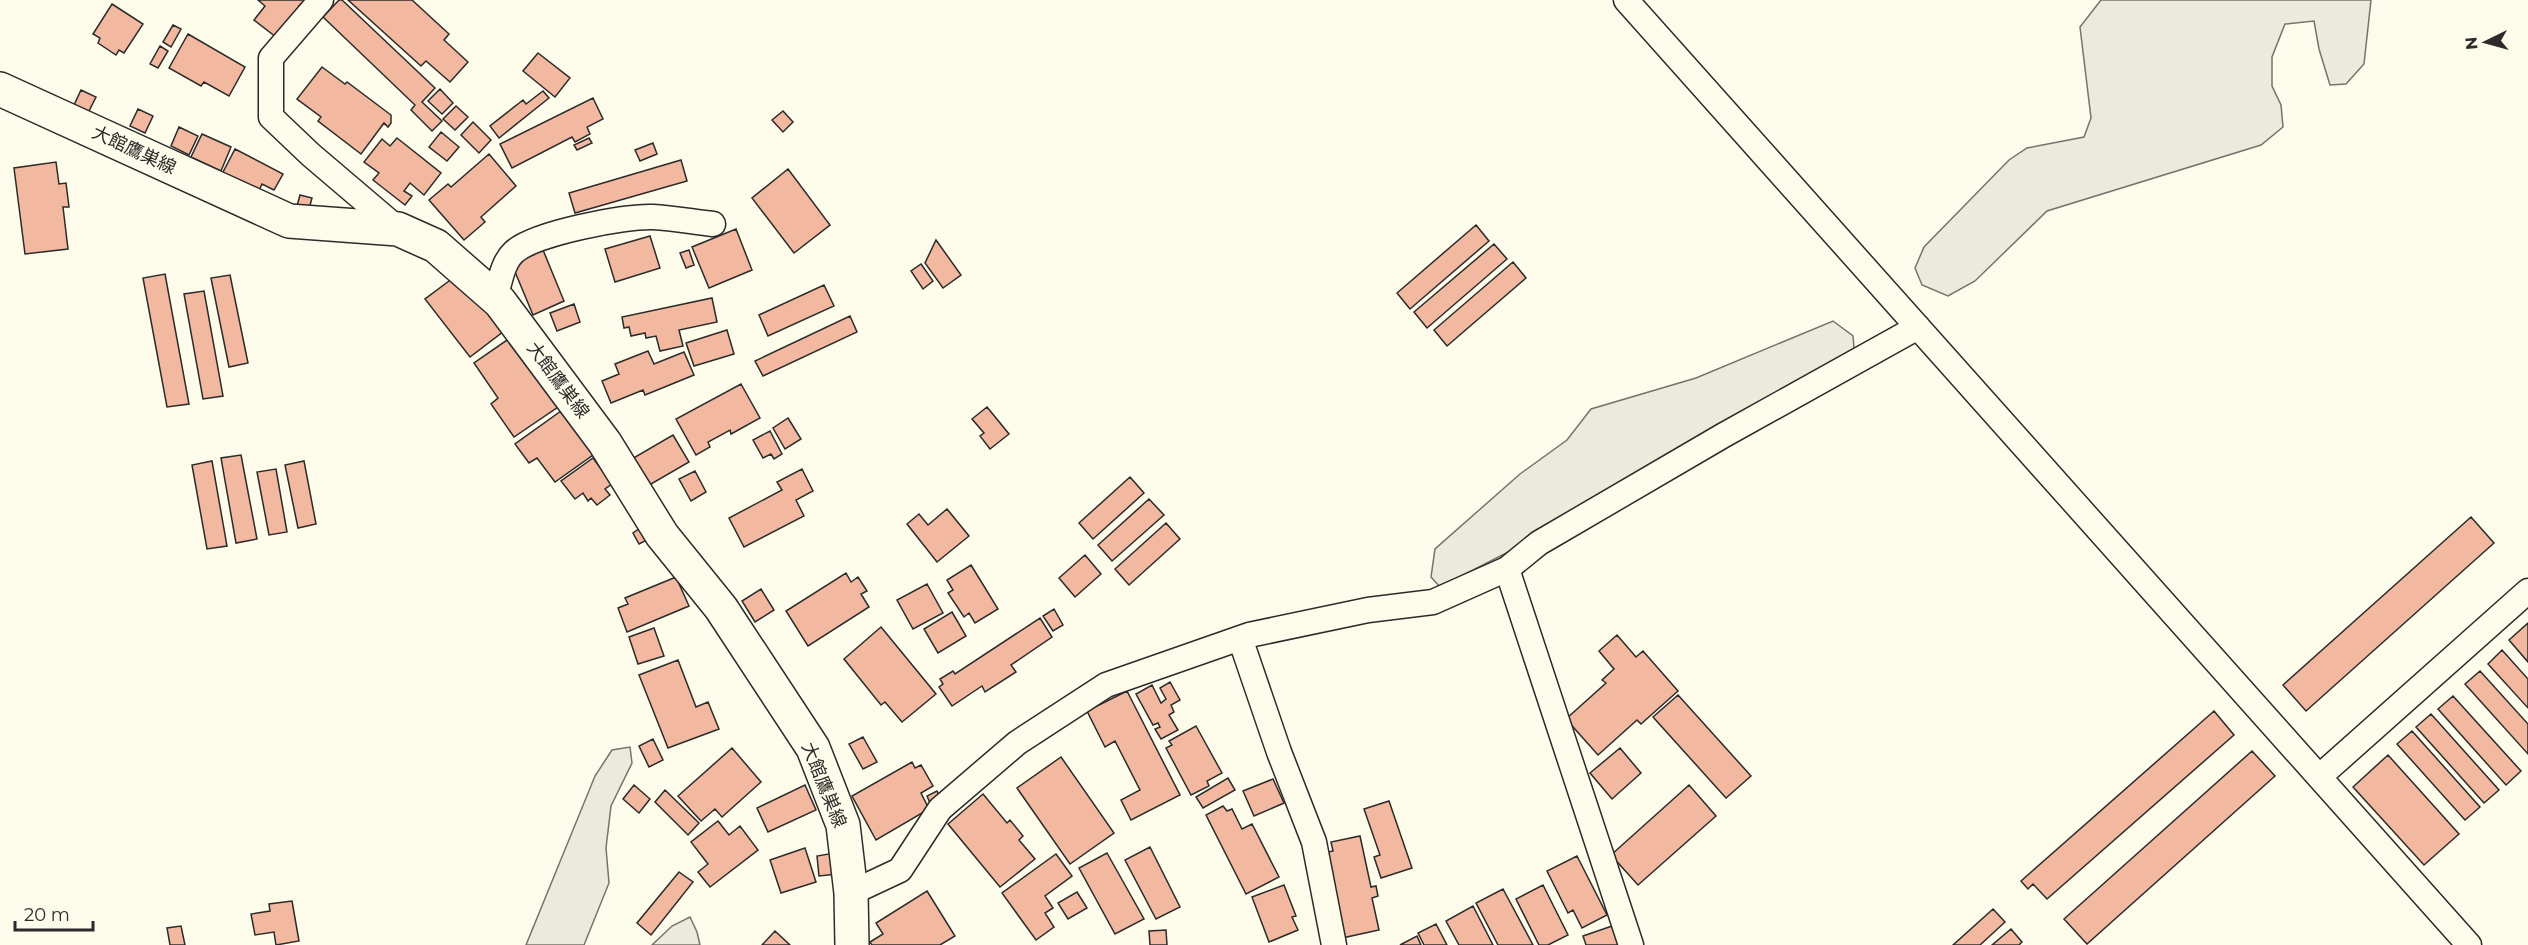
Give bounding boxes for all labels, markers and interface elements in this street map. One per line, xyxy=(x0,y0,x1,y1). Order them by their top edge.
north arrow xyxy=(2456,12,2516,72)
text: N xyxy=(2462,36,2482,51)
street label: 大館鷹巣線 xyxy=(89,121,179,179)
street label: 大館鷹巣線 xyxy=(522,337,594,423)
street label: 大館鷹巣線 xyxy=(797,739,851,831)
scale bar xyxy=(15,894,93,932)
text: 20 m xyxy=(24,904,70,926)

